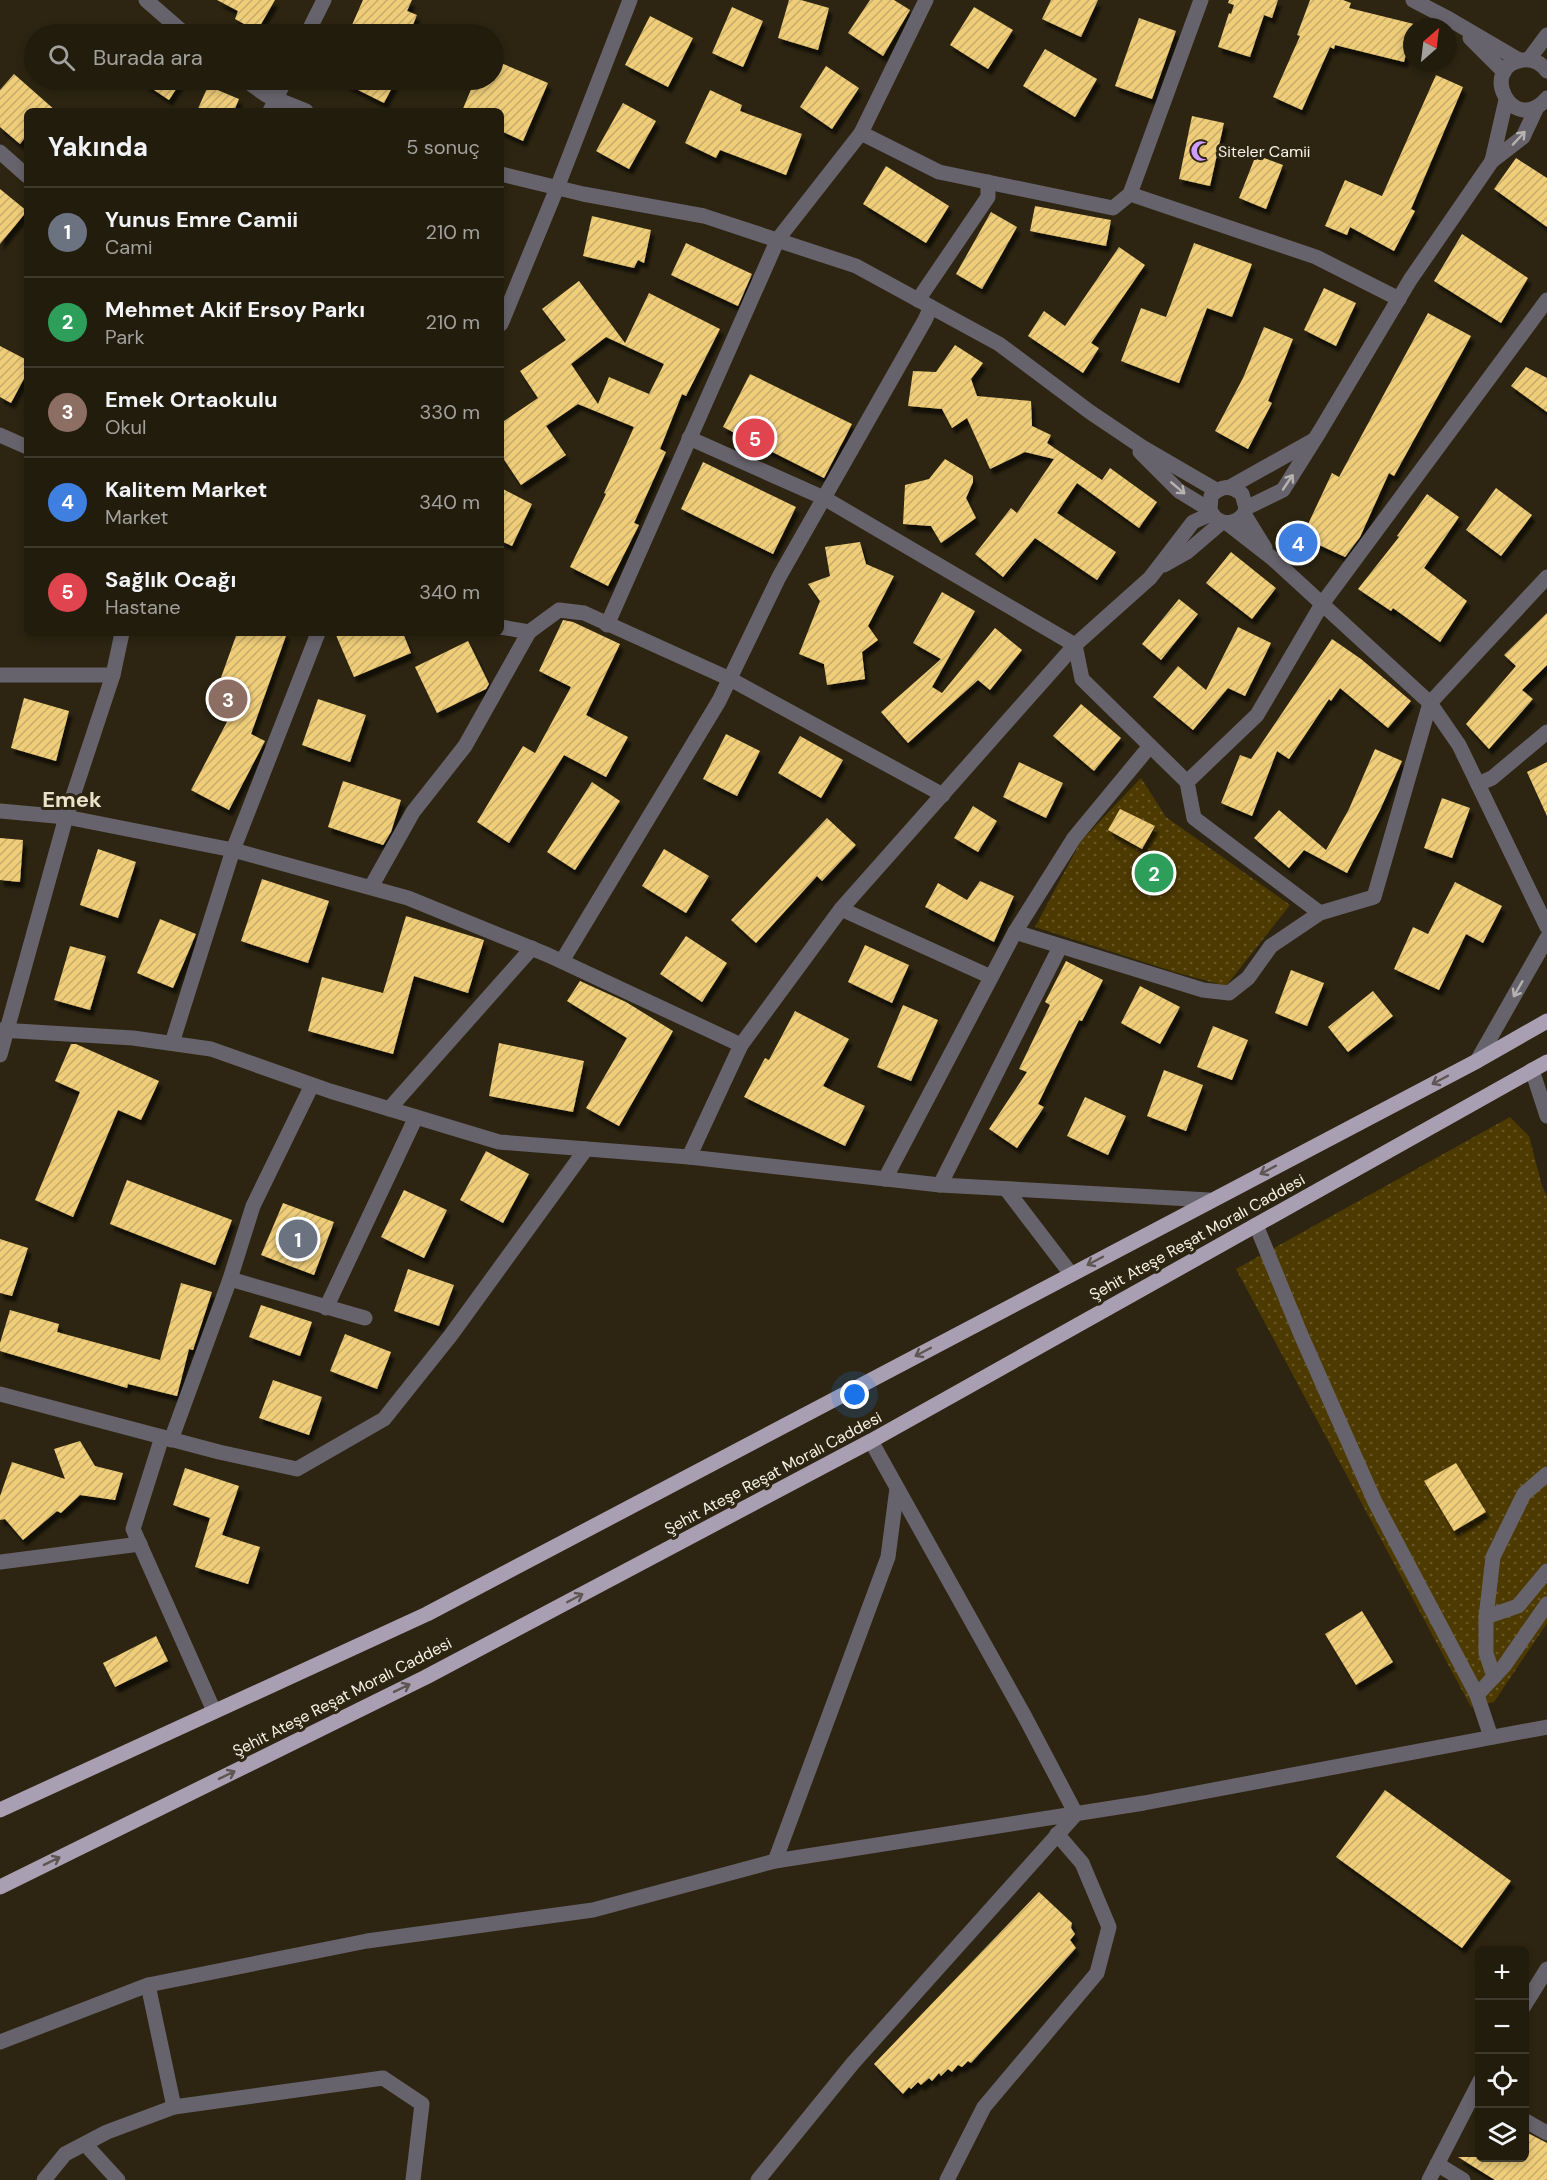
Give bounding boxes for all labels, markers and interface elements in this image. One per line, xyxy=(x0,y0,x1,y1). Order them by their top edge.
north arrow xyxy=(1403,18,1457,72)
search box xyxy=(24,24,504,90)
icon: search xyxy=(45,41,78,74)
text: Burada ara xyxy=(93,43,203,72)
text: Yakında xyxy=(48,130,148,164)
one-way arrow xyxy=(1512,130,1526,145)
text: 5 sonuç xyxy=(406,134,480,160)
mosque icon: Siteler Camii xyxy=(1189,139,1213,163)
place label: Siteler Camii xyxy=(1218,141,1310,162)
text: Yunus Emre Camii xyxy=(105,205,298,234)
text: 1 xyxy=(64,219,71,245)
text: 210 m xyxy=(425,219,480,245)
text: Cami xyxy=(105,234,153,260)
text: Mehmet Akif Ersoy Parkı xyxy=(105,295,365,324)
text: 2 xyxy=(62,309,73,335)
text: 210 m xyxy=(425,309,480,335)
text: Park xyxy=(105,324,145,350)
text: Emek Ortaokulu xyxy=(105,385,277,414)
text: 3 xyxy=(61,399,74,425)
text: 330 m xyxy=(420,399,480,425)
text: Okul xyxy=(105,414,146,440)
pin: 5 xyxy=(736,416,774,460)
one-way arrow xyxy=(1282,474,1294,490)
text: Kalitem Market xyxy=(105,475,267,504)
one-way arrow xyxy=(1170,482,1186,495)
text: 4 xyxy=(61,489,74,515)
text: 340 m xyxy=(419,489,480,515)
text: Market xyxy=(105,504,168,530)
pin: 4 xyxy=(1278,520,1318,566)
text: Sağlık Ocağı xyxy=(105,565,236,594)
text: 5 xyxy=(61,579,74,605)
text: 340 m xyxy=(419,579,480,605)
text: Hastane xyxy=(105,594,181,620)
pin: 3 xyxy=(208,676,248,722)
district label: Emek xyxy=(42,785,102,814)
pin: 2 xyxy=(1134,850,1174,896)
one-way arrow xyxy=(1512,980,1524,997)
one-way arrow xyxy=(1432,1075,1450,1086)
one-way arrow xyxy=(1259,1165,1277,1176)
street label: Şehit Ateşe Reşat Moralı Caddesi xyxy=(1086,1169,1308,1305)
pin: 1 xyxy=(278,1216,318,1262)
one-way arrow xyxy=(1087,1255,1104,1267)
one-way arrow xyxy=(914,1347,932,1358)
your location xyxy=(840,1380,869,1409)
street label: Şehit Ateşe Reşat Moralı Caddesi xyxy=(661,1407,885,1539)
one-way arrow xyxy=(566,1592,583,1604)
street label: Şehit Ateşe Reşat Moralı Caddesi xyxy=(229,1632,455,1762)
one-way arrow xyxy=(393,1682,411,1694)
one-way arrow xyxy=(218,1768,236,1780)
one-way arrow xyxy=(43,1855,61,1866)
map controls xyxy=(1475,1946,1529,2162)
button: + xyxy=(1475,1946,1529,2000)
button: − xyxy=(1475,2000,1529,2054)
button: locate xyxy=(1475,2054,1529,2108)
button: layers xyxy=(1475,2108,1529,2162)

